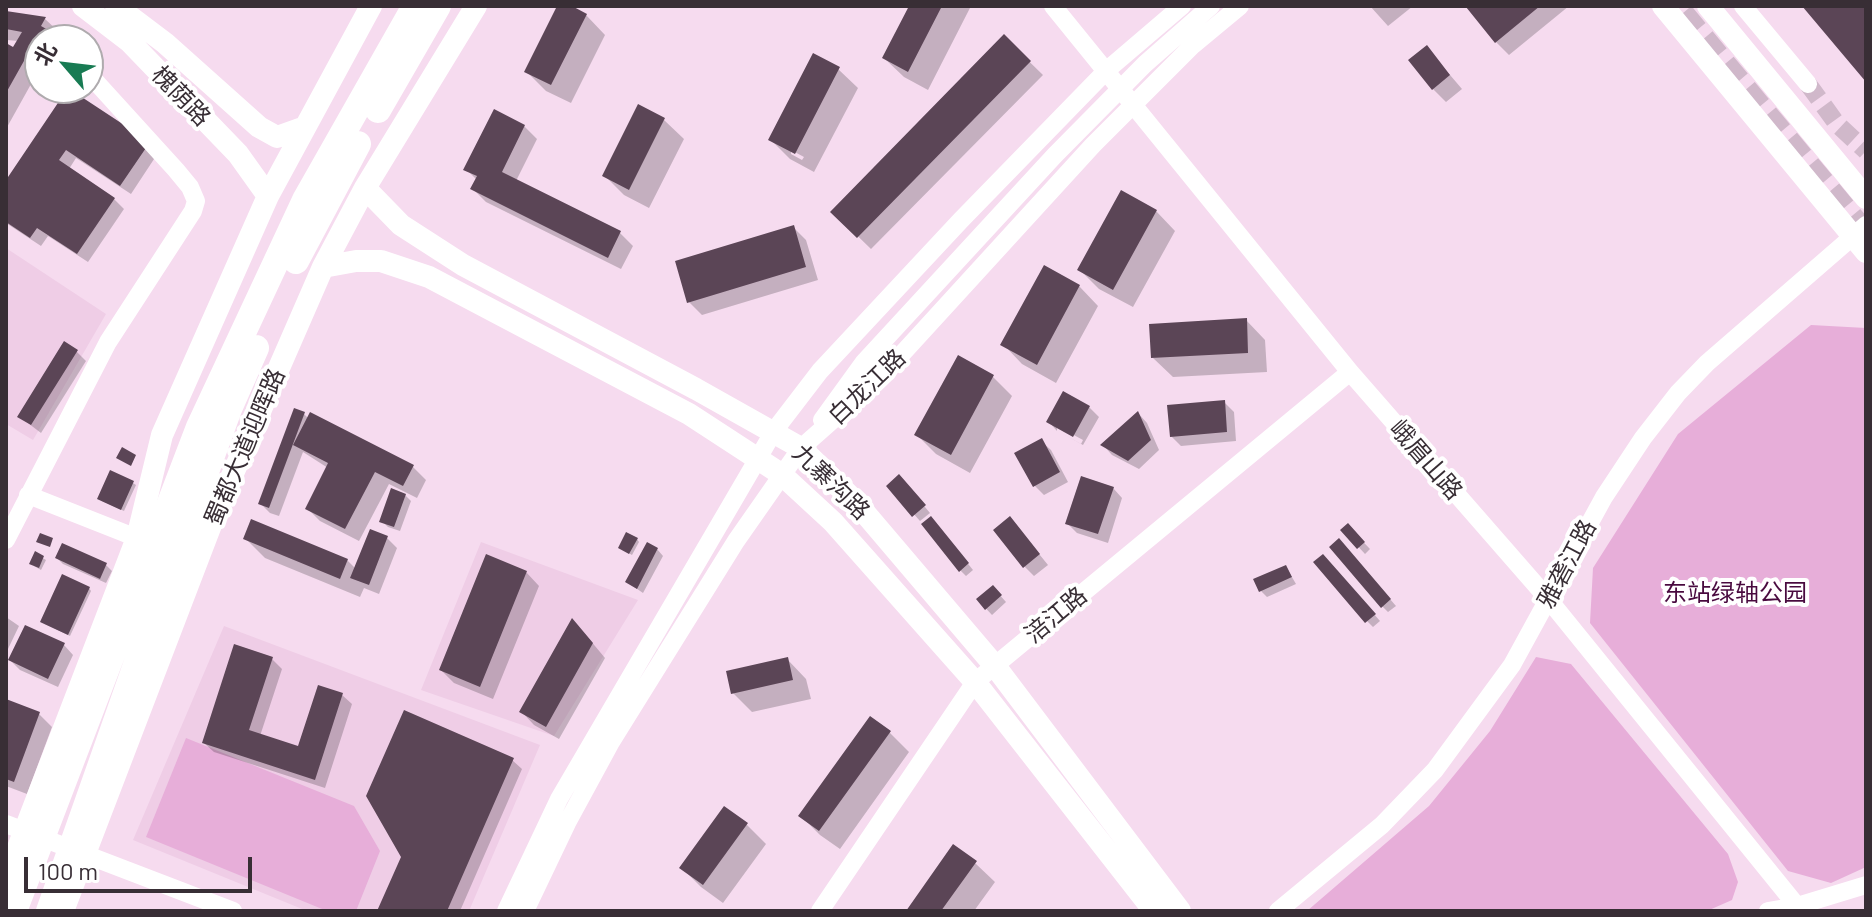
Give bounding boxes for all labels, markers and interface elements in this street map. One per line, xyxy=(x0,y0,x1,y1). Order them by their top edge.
north arrow xyxy=(24,24,104,104)
text: 北 xyxy=(28,38,61,70)
street label: 槐荫路 xyxy=(146,60,216,132)
street label: 白龙江路 xyxy=(822,343,912,431)
street label: 蜀都大道迎晖路 xyxy=(199,364,291,530)
street label: 峨眉山路 xyxy=(1384,414,1468,506)
street label: 九寨沟路 xyxy=(786,438,876,526)
street label: 雅砻江路 xyxy=(1532,515,1602,613)
park label: 东站绿轴公园 xyxy=(1663,579,1807,607)
street label: 涪江路 xyxy=(1019,581,1093,649)
scale bar xyxy=(28,841,256,891)
text: 100 m xyxy=(38,856,98,885)

